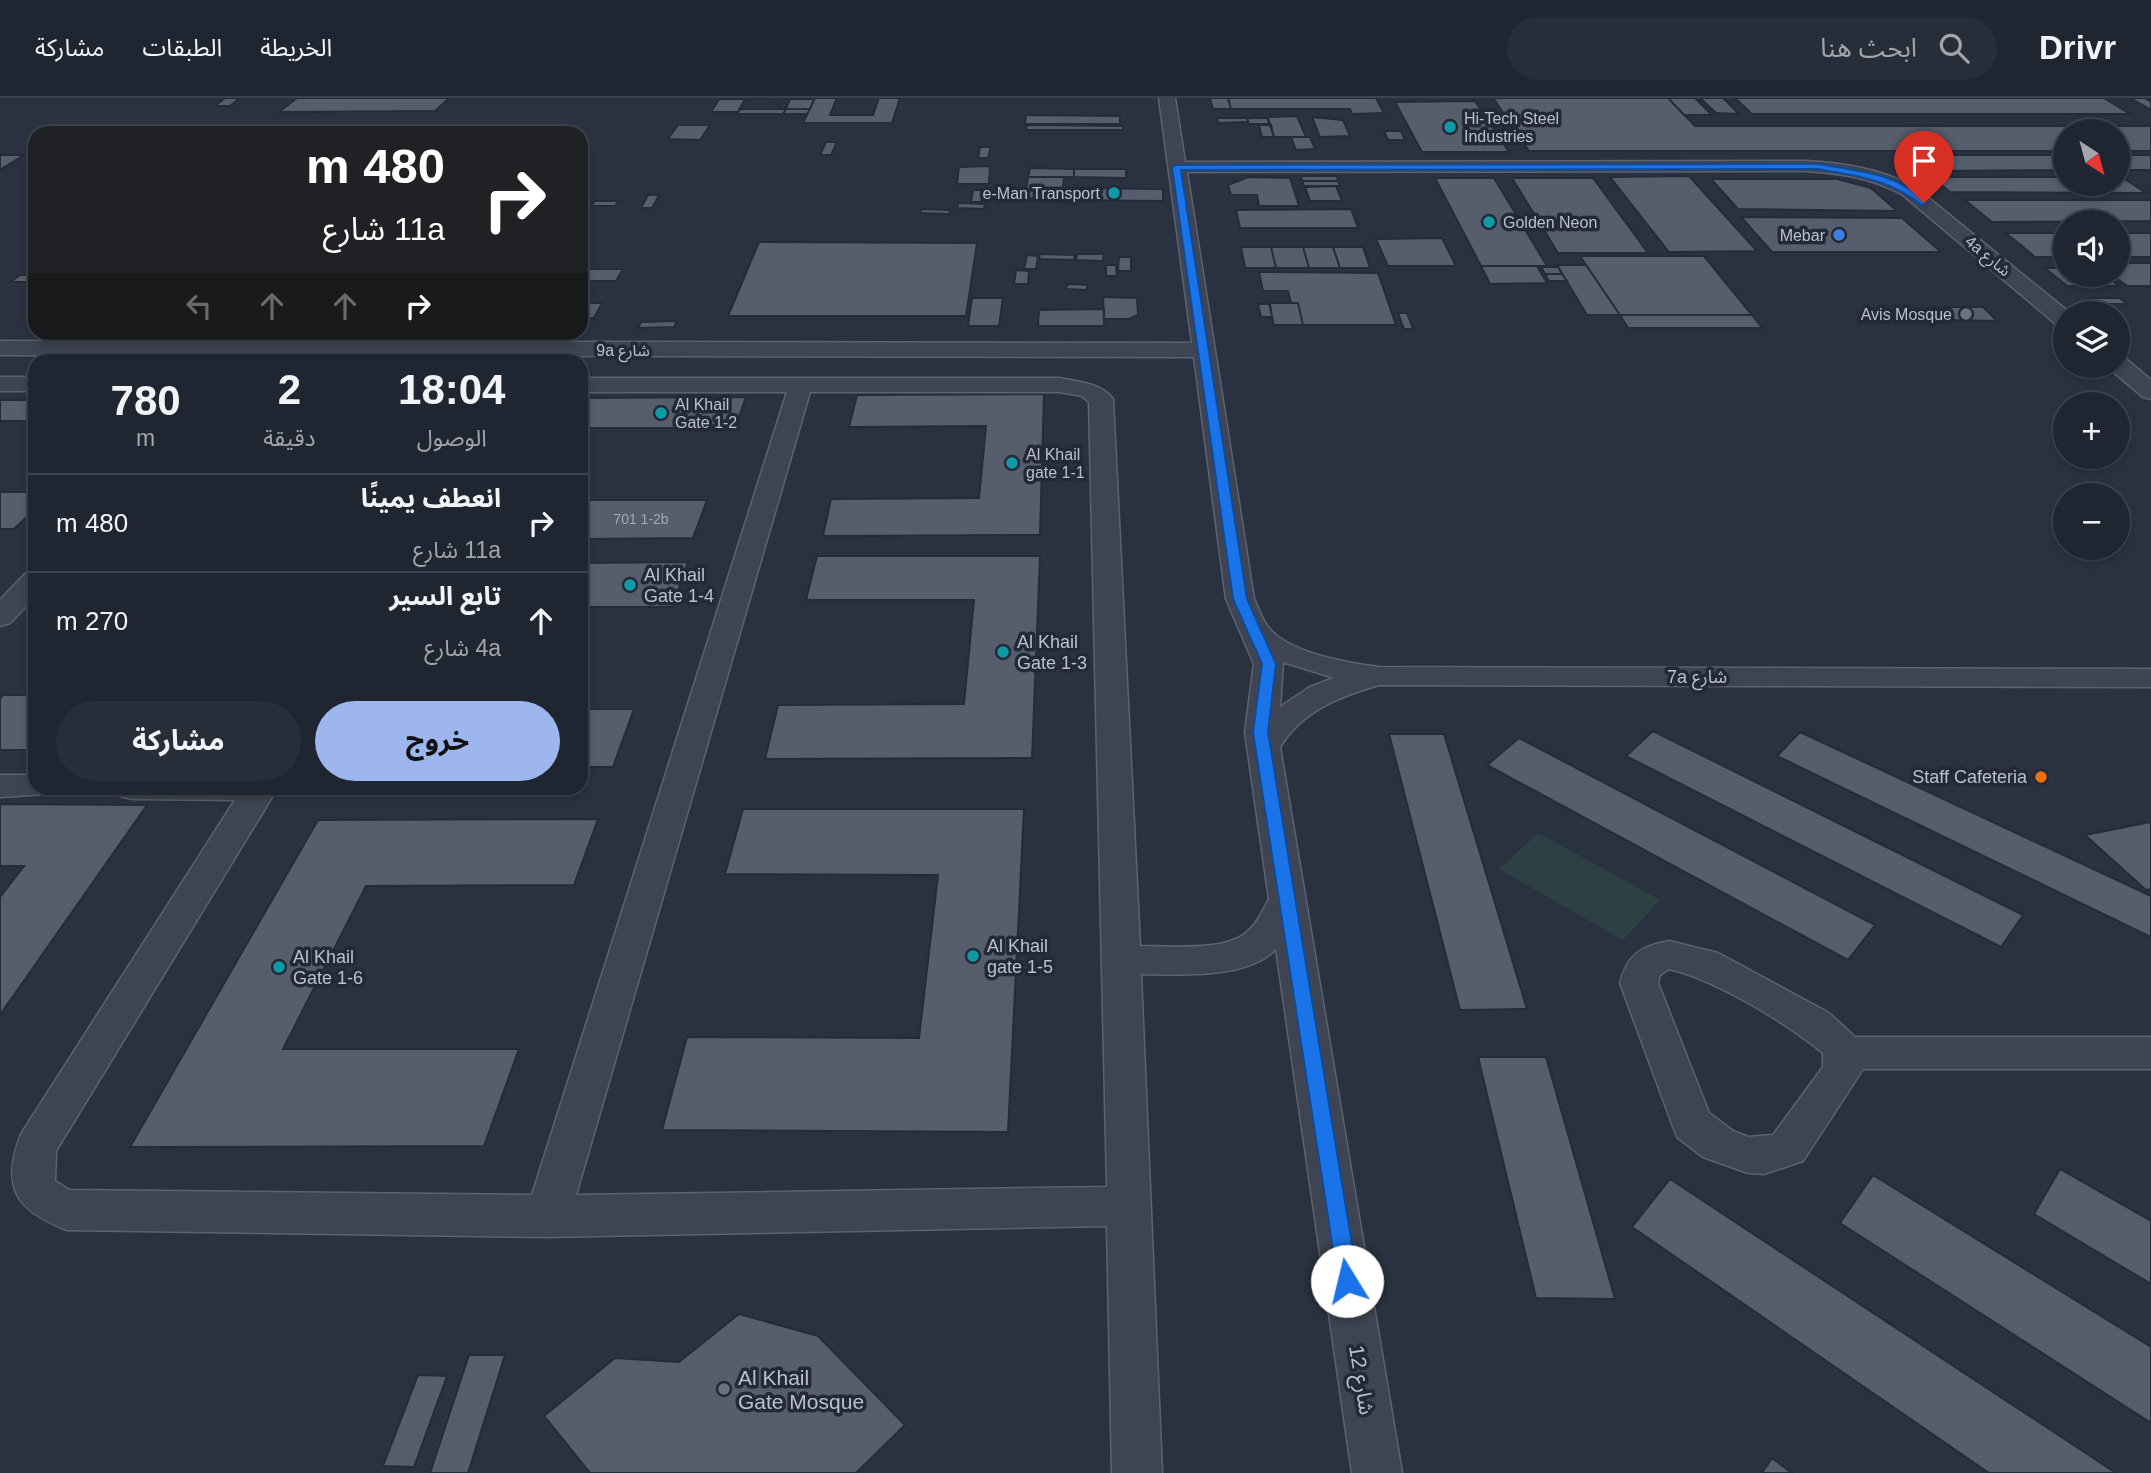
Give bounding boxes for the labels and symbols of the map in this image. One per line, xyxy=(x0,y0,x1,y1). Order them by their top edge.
place label: Hi-Tech Steel Industries xyxy=(1464,110,1559,145)
marker: Hi-Tech Steel Industries xyxy=(1442,119,1458,135)
north arrow xyxy=(2053,119,2130,196)
pin xyxy=(1894,131,1954,203)
place label: e-Man Transport xyxy=(983,185,1101,202)
marker: e-Man Transport xyxy=(1106,185,1122,201)
marker: Golden Neon xyxy=(1481,214,1497,230)
place label: Golden Neon xyxy=(1503,214,1597,231)
place label: Mebar xyxy=(1780,227,1826,244)
marker: Mebar xyxy=(1831,227,1847,243)
street label: 4a شارع xyxy=(1959,232,2014,283)
place label: Avis Mosque xyxy=(1861,306,1952,323)
marker: Avis Mosque xyxy=(1958,306,1974,322)
street label: 9a شارع xyxy=(596,342,650,363)
place label: Al Khail Gate 1-2 xyxy=(675,396,737,431)
marker: Al Khail Gate 1-2 xyxy=(653,405,669,421)
place label: Al Khail gate 1-1 xyxy=(1026,446,1085,481)
marker: Al Khail gate 1-1 xyxy=(1004,455,1020,471)
house number: 701 1-2b xyxy=(613,511,669,527)
place label: Al Khail Gate 1-4 xyxy=(644,565,714,606)
marker: Al Khail Gate 1-4 xyxy=(622,577,638,593)
place label: Al Khail Gate 1-3 xyxy=(1017,632,1087,673)
marker: Al Khail Gate 1-3 xyxy=(995,644,1011,660)
street label: 7a شارع xyxy=(1667,667,1727,691)
place label: Staff Cafeteria xyxy=(1912,767,2028,787)
marker: Staff Cafeteria xyxy=(2033,769,2049,785)
place label: Al Khail gate 1-5 xyxy=(987,936,1053,977)
place label: Al Khail Gate 1-6 xyxy=(293,947,363,988)
marker: Al Khail gate 1-5 xyxy=(965,948,981,964)
marker: Al Khail Gate 1-6 xyxy=(271,959,287,975)
position arrow xyxy=(1310,1244,1384,1318)
street label: شارع 12 xyxy=(1341,1344,1379,1417)
place label: Al Khail Gate Mosque xyxy=(738,1366,864,1413)
marker: Al Khail Gate Mosque xyxy=(716,1381,732,1397)

